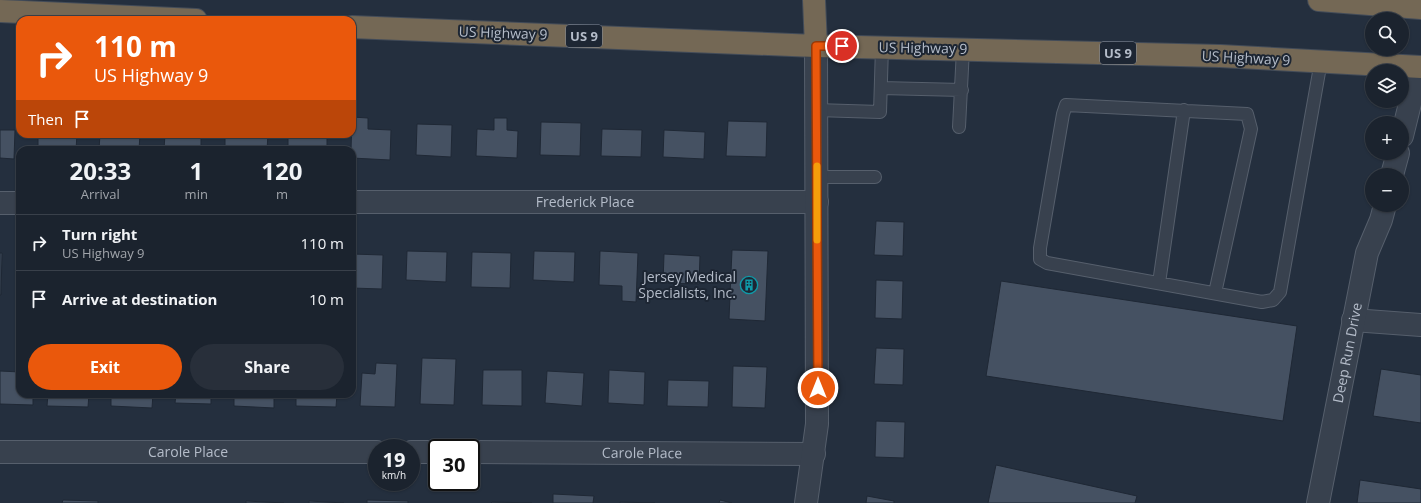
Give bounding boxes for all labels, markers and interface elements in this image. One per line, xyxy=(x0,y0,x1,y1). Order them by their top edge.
map controls xyxy=(1365,12,1409,212)
button: search xyxy=(1365,12,1409,56)
street label: US Highway 9 xyxy=(458,21,548,44)
road number: US 9 xyxy=(566,25,602,47)
text: 110 m xyxy=(94,27,177,65)
pin xyxy=(825,29,859,63)
icon: right xyxy=(28,32,80,84)
icon: arrive xyxy=(831,35,853,57)
street label: US Highway 9 xyxy=(878,37,968,58)
road number: US 9 xyxy=(1100,42,1136,64)
street label: US Highway 9 xyxy=(1201,46,1291,69)
text: US Highway 9 xyxy=(94,63,208,87)
button: layers xyxy=(1365,64,1409,108)
icon: arrive xyxy=(71,108,93,130)
text: Then xyxy=(28,109,63,129)
button: + xyxy=(1365,116,1409,160)
text: 20:33 xyxy=(69,154,131,187)
text: 1 xyxy=(189,154,203,187)
text: 120 xyxy=(261,154,303,187)
button: − xyxy=(1365,168,1409,212)
text: Arrival xyxy=(81,185,120,203)
text: min xyxy=(185,185,208,203)
text: m xyxy=(276,185,288,203)
street label: Frederick Place xyxy=(536,192,634,211)
text: Turn right xyxy=(62,224,137,244)
icon: right xyxy=(28,232,50,254)
text: 110 m xyxy=(300,233,344,253)
text: US Highway 9 xyxy=(62,244,145,262)
place label: Jersey Medical Specialists, Inc. xyxy=(638,267,736,302)
building icon: Jersey Medical Specialists, Inc. xyxy=(739,275,759,295)
icon: arrive xyxy=(28,288,50,310)
text: Arrive at destination xyxy=(62,289,217,309)
text: 10 m xyxy=(309,289,344,309)
street label: Deep Run Drive xyxy=(1328,301,1366,405)
button: Exit xyxy=(28,344,182,390)
button: Share xyxy=(190,344,344,390)
position arrow xyxy=(797,367,839,409)
speed limit sign: 30 xyxy=(428,439,480,491)
street label: Carole Place xyxy=(148,442,228,461)
street label: Carole Place xyxy=(602,443,682,462)
text: 19 xyxy=(383,446,405,473)
text: km/h xyxy=(382,468,406,482)

